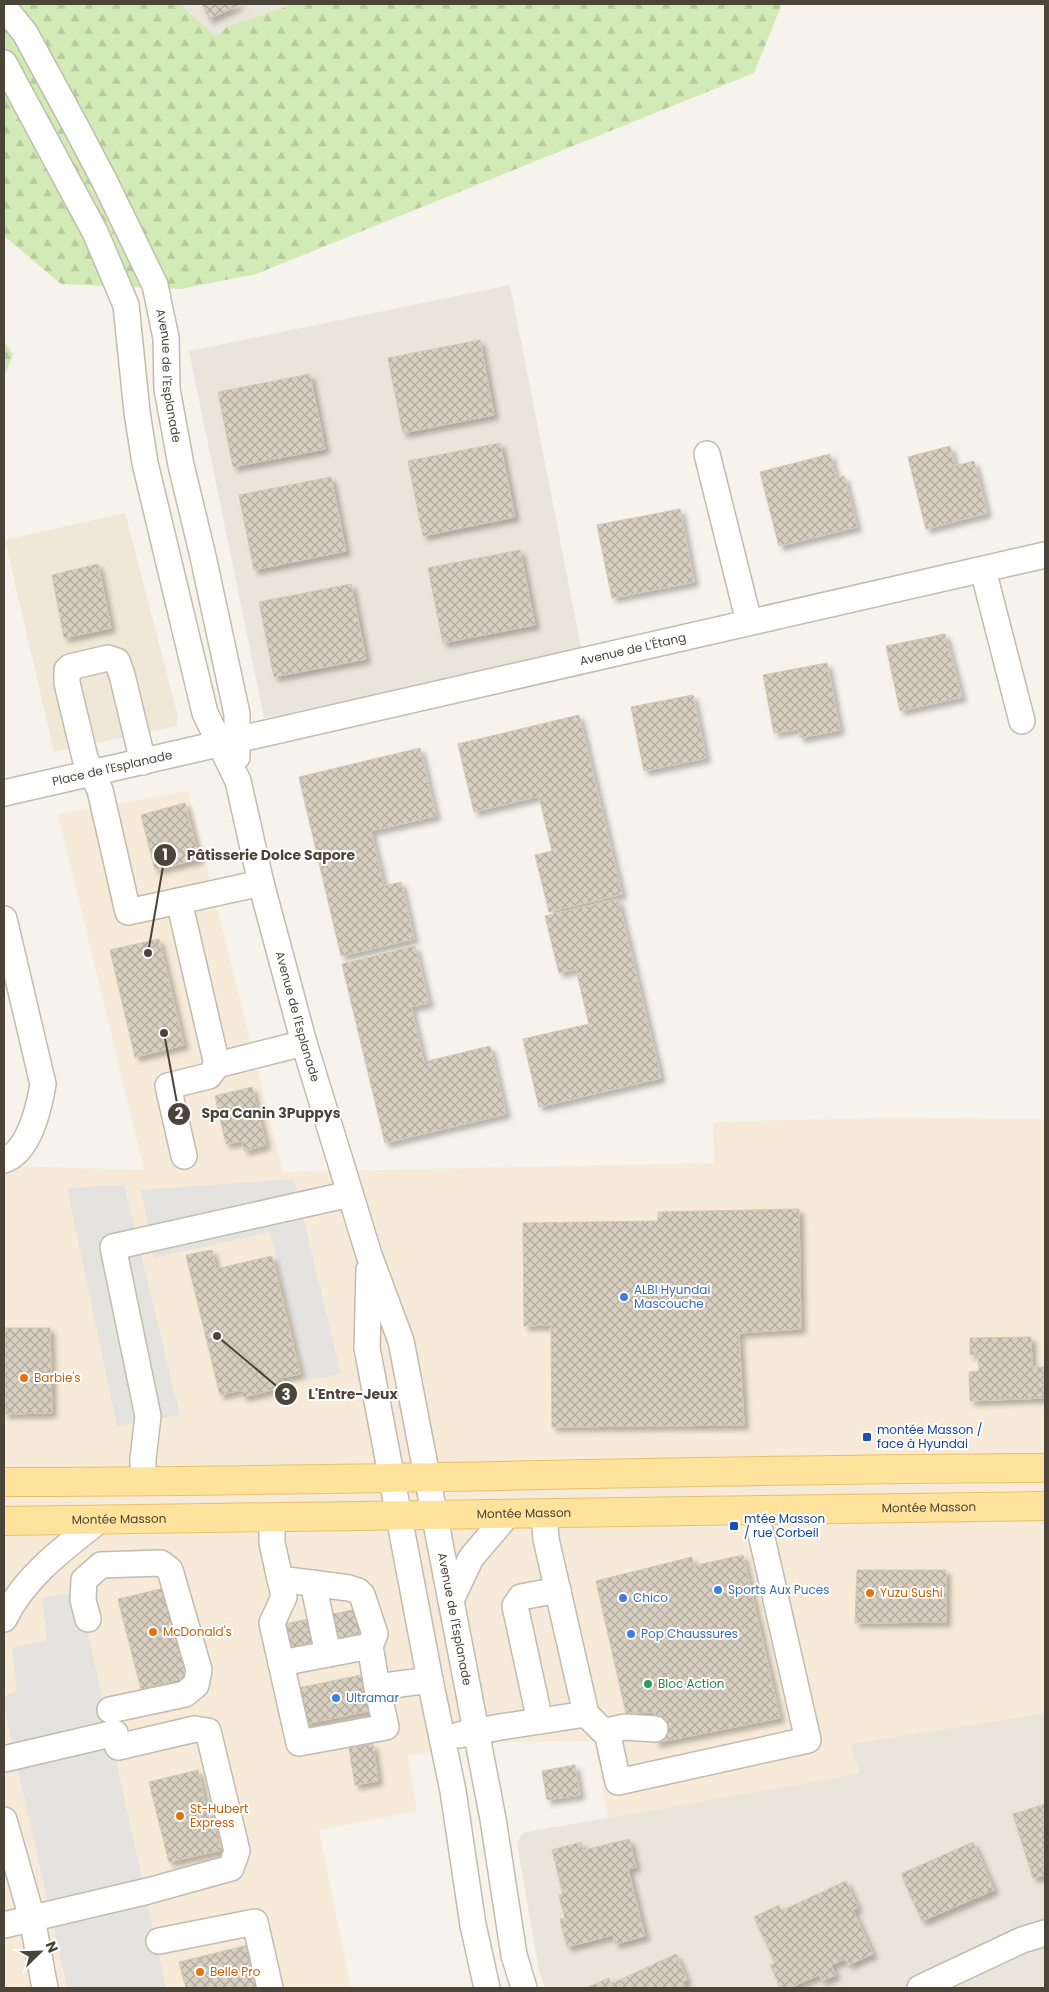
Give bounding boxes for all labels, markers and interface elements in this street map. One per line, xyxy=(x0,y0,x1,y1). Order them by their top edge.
street label: Avenue de l'Esplanade xyxy=(152,307,186,444)
street label: Avenue de L'Étang xyxy=(578,628,688,669)
street label: Place de l'Esplanade xyxy=(50,746,174,790)
callout: Pâtisserie Dolce Sapore xyxy=(152,840,366,869)
text: 1 xyxy=(162,844,168,865)
text: Pâtisserie Dolce Sapore xyxy=(187,845,356,865)
street label: Avenue de l'Esplanade xyxy=(272,949,324,1084)
callout: Spa Canin 3Puppys xyxy=(167,1099,351,1128)
text: 2 xyxy=(175,1103,184,1124)
text: Spa Canin 3Puppys xyxy=(201,1103,341,1123)
place label: ALBI Hyundai Mascouche xyxy=(634,1281,710,1312)
marker: ALBI Hyundai Mascouche xyxy=(618,1291,630,1303)
place label: Barbie's xyxy=(34,1369,81,1386)
marker: Barbie's xyxy=(18,1372,30,1384)
callout: L'Entre-Jeux xyxy=(273,1380,408,1409)
text: 3 xyxy=(281,1384,291,1405)
text: L'Entre-Jeux xyxy=(308,1384,399,1404)
place label: montée Masson / face à Hyundai xyxy=(877,1421,982,1452)
marker: montée Masson / face à Hyundai xyxy=(861,1431,873,1443)
street label: Montée Masson xyxy=(881,1498,976,1516)
street label: Montée Masson xyxy=(477,1504,571,1522)
street label: Montée Masson xyxy=(72,1510,166,1528)
place label: mtée Masson / rue Corbeil xyxy=(744,1510,825,1541)
marker: mtée Masson / rue Corbeil xyxy=(728,1520,740,1532)
street label: Avenue de l'Esplanade xyxy=(434,1551,476,1687)
place label: Sports Aux Puces xyxy=(728,1581,830,1598)
marker: Sports Aux Puces xyxy=(712,1584,724,1596)
place label: Yuzu Sushi xyxy=(880,1584,943,1601)
marker: Yuzu Sushi xyxy=(864,1587,876,1599)
place label: Chico xyxy=(633,1589,668,1606)
marker: Chico xyxy=(617,1592,629,1604)
place label: McDonald's xyxy=(163,1623,232,1640)
place label: Pop Chaussures xyxy=(641,1625,738,1642)
marker: McDonald's xyxy=(147,1626,159,1638)
marker: Pop Chaussures xyxy=(625,1628,637,1640)
place label: Bloc Action xyxy=(658,1675,725,1692)
marker: Bloc Action xyxy=(642,1678,654,1690)
place label: Ultramar xyxy=(346,1689,399,1706)
marker: Ultramar xyxy=(330,1692,342,1704)
place label: St-Hubert Express xyxy=(190,1800,248,1831)
marker: St-Hubert Express xyxy=(174,1810,186,1822)
north arrow xyxy=(15,1927,65,1977)
text: N xyxy=(41,1938,63,1956)
place label: Belle Pro xyxy=(210,1963,261,1980)
marker: Belle Pro xyxy=(194,1966,206,1978)

